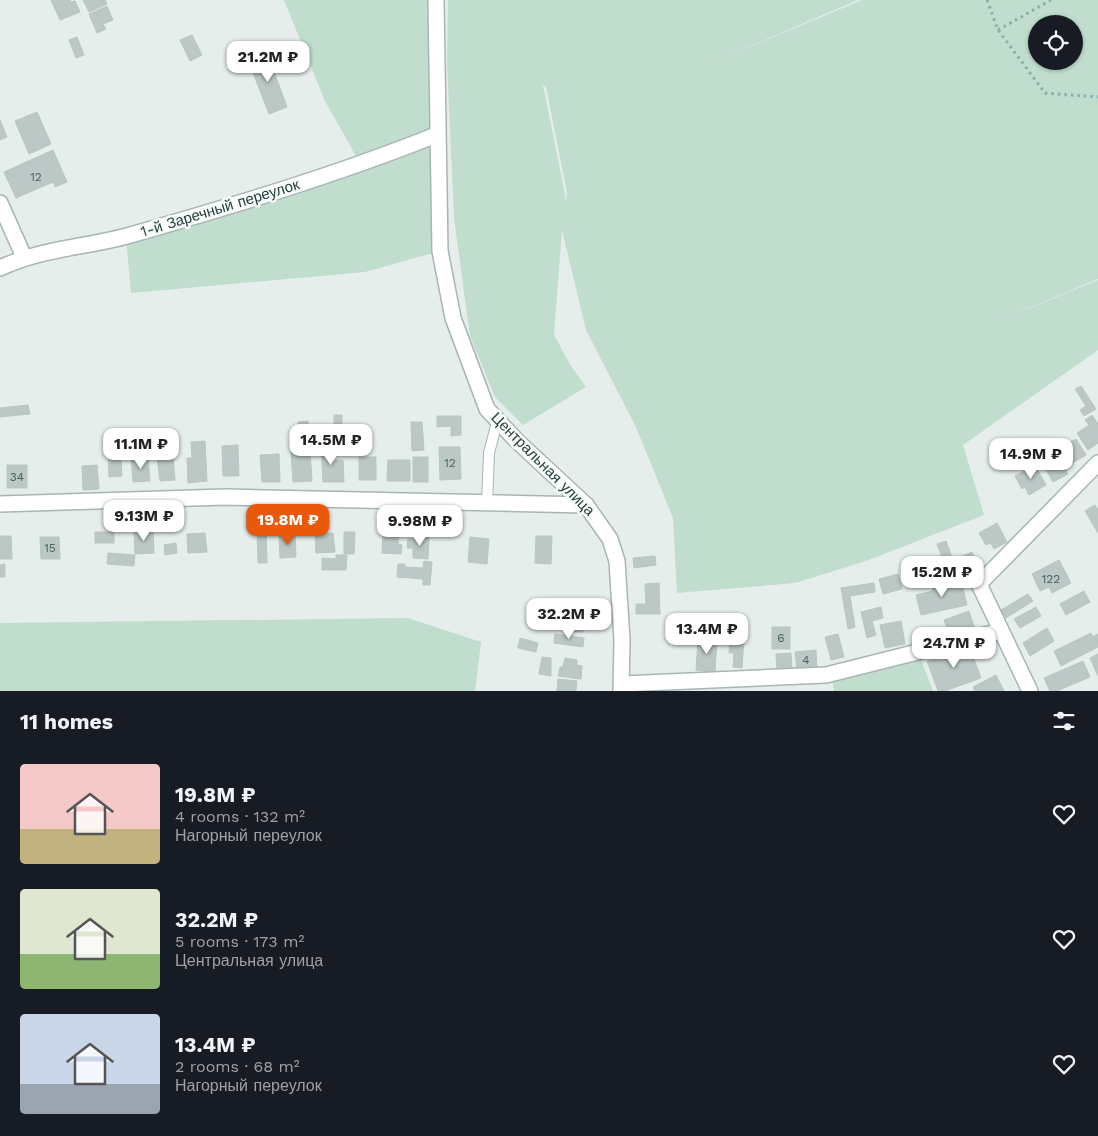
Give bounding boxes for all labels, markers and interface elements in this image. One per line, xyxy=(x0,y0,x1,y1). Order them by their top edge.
map controls xyxy=(1028,15,1083,70)
button: locate xyxy=(1028,15,1083,70)
pin: 21.2M ₽ xyxy=(222,41,314,83)
text: 21.2M ₽ xyxy=(238,47,298,66)
house number: 12 xyxy=(30,170,42,184)
street label: 1-й Заречный переулок xyxy=(139,175,302,241)
street label: Центральная улица xyxy=(488,409,599,520)
pin: 14.5M ₽ xyxy=(285,424,377,466)
pin: 11.1M ₽ xyxy=(95,428,187,470)
text: 14.5M ₽ xyxy=(300,430,362,449)
text: 11.1M ₽ xyxy=(114,434,168,453)
pin: 14.9M ₽ xyxy=(985,438,1077,480)
text: 14.9M ₽ xyxy=(1000,444,1062,463)
house number: 12 xyxy=(444,456,456,470)
house number: 34 xyxy=(10,470,24,484)
pin: 9.13M ₽ xyxy=(98,500,190,542)
pin: 19.8M ₽ xyxy=(242,504,334,546)
pin: 9.98M ₽ xyxy=(374,504,466,547)
text: 9.13M ₽ xyxy=(114,506,174,525)
text: 19.8M ₽ xyxy=(257,510,319,529)
text: 9.98M ₽ xyxy=(388,511,452,530)
house number: 15 xyxy=(44,541,56,555)
pin: 15.2M ₽ xyxy=(896,556,988,598)
text: 15.2M ₽ xyxy=(912,562,972,581)
house number: 122 xyxy=(1042,572,1060,586)
pin: 32.2M ₽ xyxy=(523,598,615,640)
text: 32.2M ₽ xyxy=(537,604,601,623)
pin: 13.4M ₽ xyxy=(661,612,753,655)
text: 13.4M ₽ xyxy=(676,619,738,638)
pin: 24.7M ₽ xyxy=(908,626,1000,669)
house number: 6 xyxy=(777,631,785,645)
text: 24.7M ₽ xyxy=(923,633,985,652)
house number: 4 xyxy=(802,653,810,667)
icon: filters xyxy=(1050,707,1078,735)
text: 11 homes xyxy=(20,709,113,734)
text: 19.8M ₽ xyxy=(175,782,256,807)
icon: home xyxy=(60,784,120,844)
icon: heart xyxy=(1050,800,1078,828)
text: 4 rooms · 132 m² xyxy=(175,807,305,826)
text: Нагорный переулок xyxy=(175,826,322,845)
text: 32.2M ₽ xyxy=(175,907,258,932)
icon: home xyxy=(60,909,120,969)
icon: heart xyxy=(1050,925,1078,953)
text: 5 rooms · 173 m² xyxy=(175,932,304,951)
text: Центральная улица xyxy=(175,951,323,970)
text: 13.4M ₽ xyxy=(175,1032,256,1057)
icon: home xyxy=(60,1034,120,1094)
icon: heart xyxy=(1050,1050,1078,1078)
text: 2 rooms · 68 m² xyxy=(175,1057,300,1076)
text: Нагорный переулок xyxy=(175,1076,322,1095)

